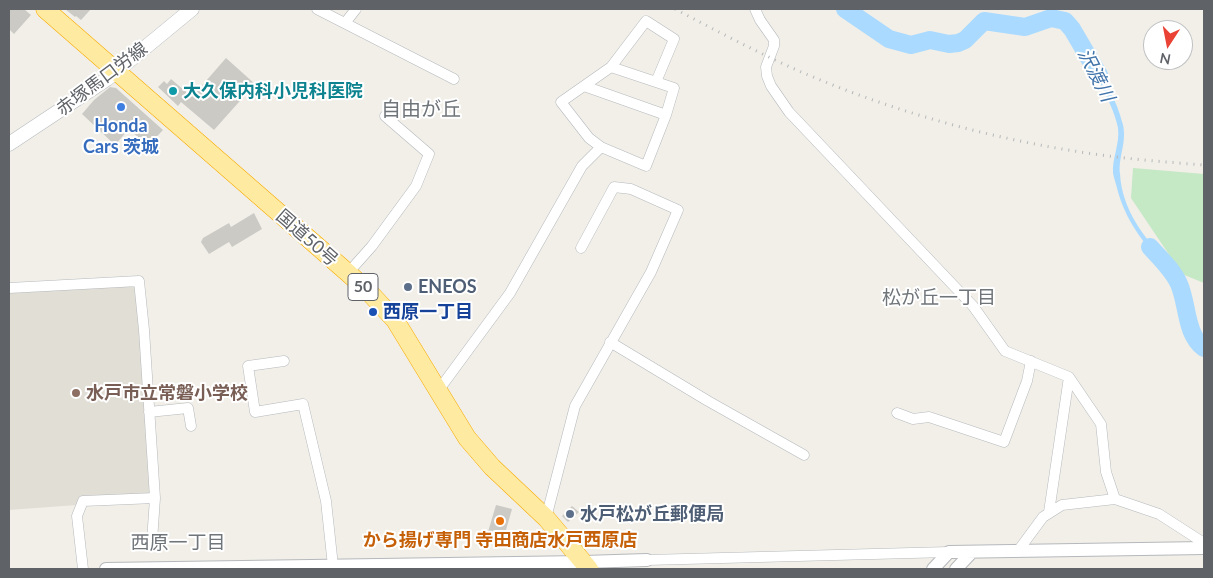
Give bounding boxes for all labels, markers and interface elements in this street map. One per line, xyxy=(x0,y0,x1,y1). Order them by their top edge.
north arrow xyxy=(1143,20,1193,70)
street label: 赤塚馬口労線 xyxy=(52,38,152,120)
water label: 沢渡川 xyxy=(1073,44,1119,106)
text: N xyxy=(1158,50,1172,69)
place label: 大久保内科小児科医院 xyxy=(183,80,363,102)
marker: 大久保内科小児科医院 xyxy=(167,85,179,97)
district label: 自由が丘 xyxy=(381,98,461,122)
marker: Honda Cars 茨城 xyxy=(115,101,127,113)
place label: Honda Cars 茨城 xyxy=(83,115,159,158)
street label: 国道50号 xyxy=(272,205,342,271)
road number: 50 xyxy=(348,274,378,300)
place label: ENEOS xyxy=(418,276,477,298)
marker: ENEOS xyxy=(402,281,414,293)
district label: 松が丘一丁目 xyxy=(882,287,996,309)
place label: 西原一丁目 xyxy=(383,301,473,323)
marker: 西原一丁目 xyxy=(367,306,379,318)
place label: 水戸市立常磐小学校 xyxy=(86,382,248,404)
marker: 水戸市立常磐小学校 xyxy=(70,387,82,399)
place label: 水戸松が丘郵便局 xyxy=(580,503,724,525)
marker: 水戸松が丘郵便局 xyxy=(564,508,576,520)
marker: から揚げ専門 寺田商店水戸西原店 xyxy=(494,515,506,527)
place label: から揚げ専門 寺田商店水戸西原店 xyxy=(363,529,637,551)
district label: 西原一丁目 xyxy=(131,532,225,554)

